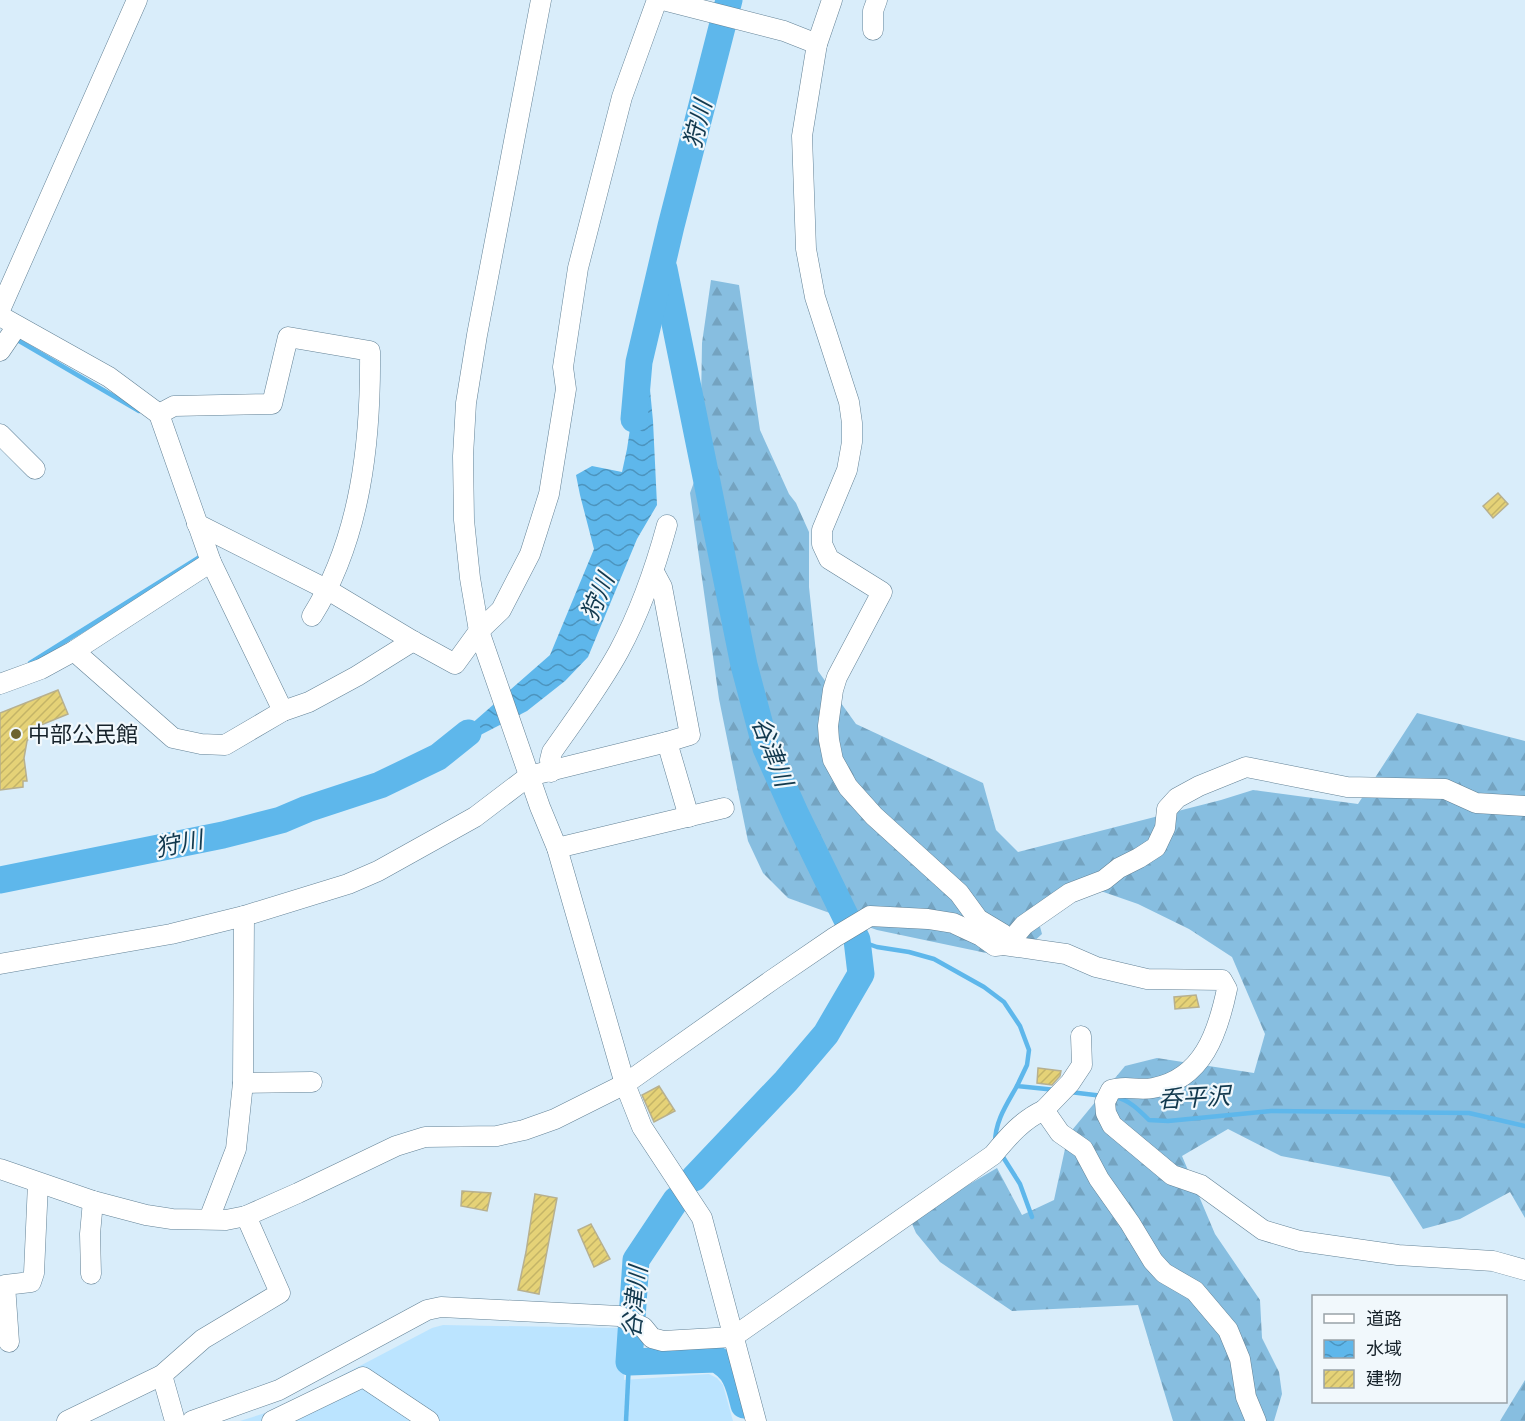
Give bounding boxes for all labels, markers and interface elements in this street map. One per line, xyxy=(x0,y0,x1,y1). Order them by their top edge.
water label: 狩川 xyxy=(677,94,717,150)
water label: 狩川 xyxy=(574,566,621,624)
water label: 谷津川 xyxy=(747,713,801,793)
place label: 中部公民館 xyxy=(28,720,138,746)
marker: 中部公民館 xyxy=(9,727,23,741)
water label: 狩川 xyxy=(152,823,208,861)
water label: 呑平沢 xyxy=(1157,1080,1234,1113)
water label: 谷津川 xyxy=(615,1262,652,1339)
legend xyxy=(1312,1295,1507,1403)
text: 道路 xyxy=(1366,1307,1402,1329)
text: 水域 xyxy=(1366,1337,1402,1359)
text: 建物 xyxy=(1366,1367,1402,1389)

